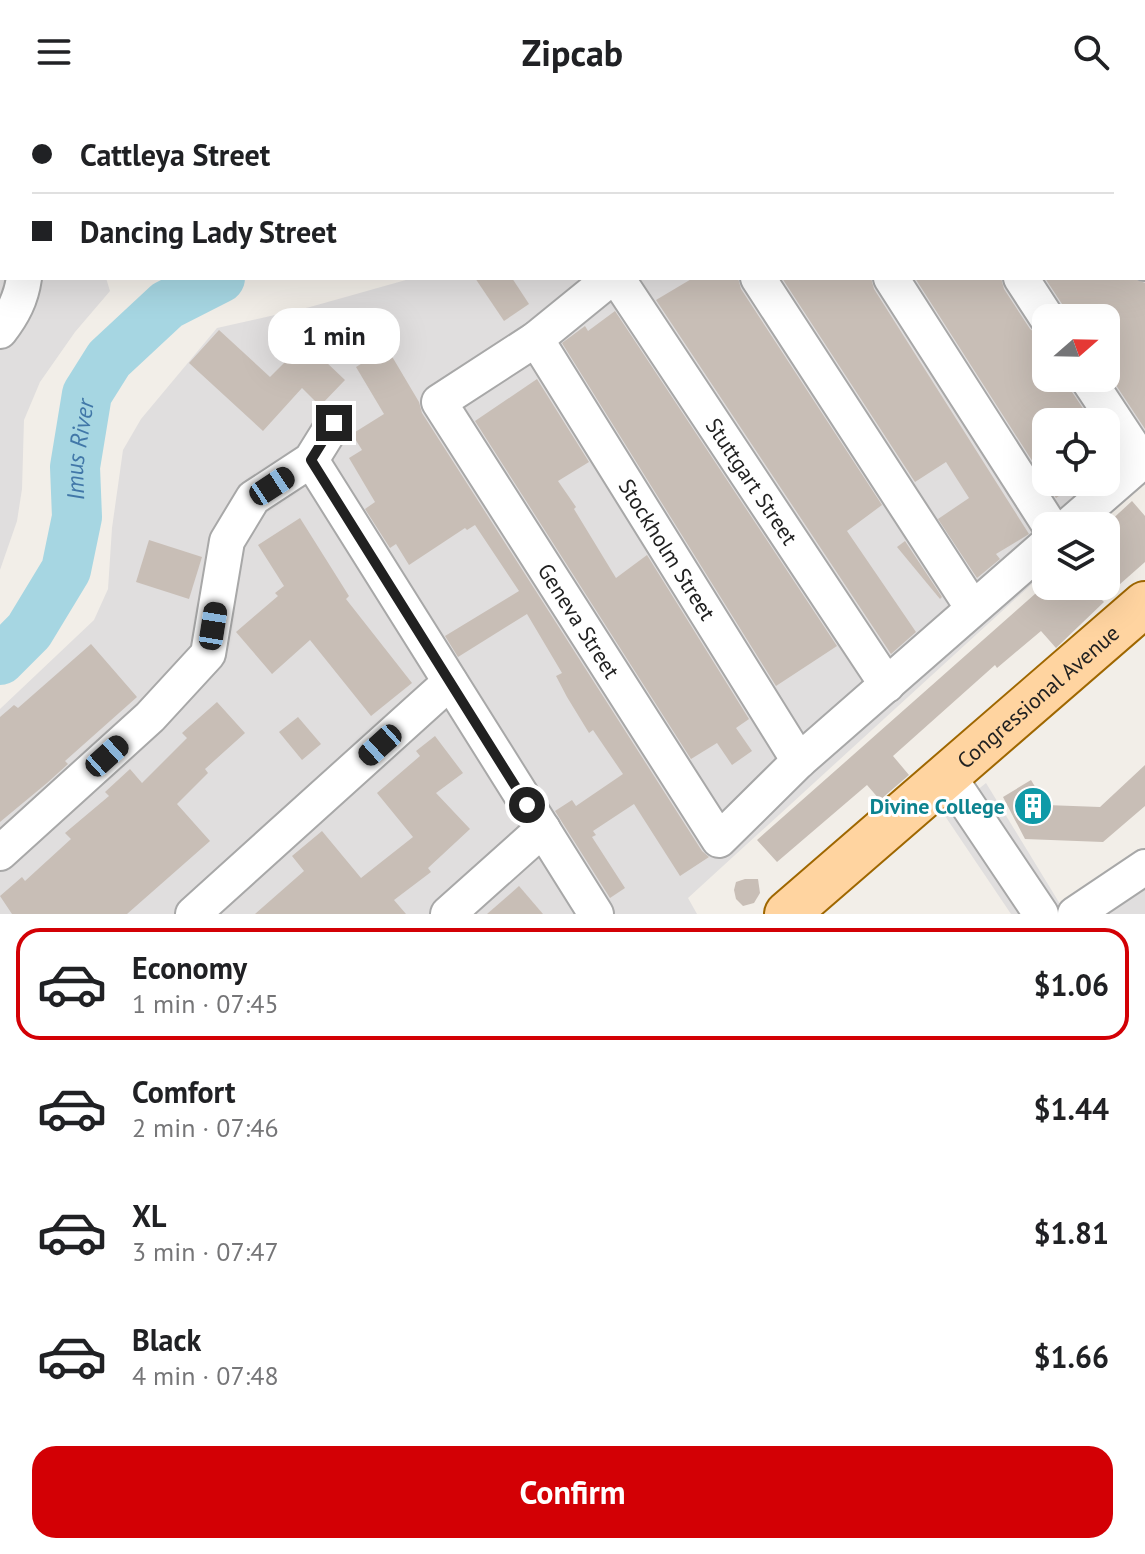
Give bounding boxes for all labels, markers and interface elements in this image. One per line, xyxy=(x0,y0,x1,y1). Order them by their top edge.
text: Zipcab xyxy=(522,29,623,76)
icon: menu xyxy=(32,30,76,74)
icon: search xyxy=(1069,30,1113,74)
text: Cattleya Street xyxy=(80,135,270,174)
text: Dancing Lady Street xyxy=(80,212,337,251)
north arrow xyxy=(1032,304,1120,392)
map controls xyxy=(1032,304,1120,600)
callout: 1 min xyxy=(268,307,400,363)
text: 1 min xyxy=(302,319,366,352)
water label: Imus River xyxy=(59,395,101,501)
route end xyxy=(316,405,352,441)
button: locate xyxy=(1032,408,1120,496)
street label: Stuttgart Street xyxy=(700,413,804,550)
car xyxy=(245,463,299,509)
street label: Stockholm Street xyxy=(613,474,722,626)
button: layers xyxy=(1032,512,1120,600)
street label: Geneva Street xyxy=(532,558,626,684)
car xyxy=(197,600,229,652)
street label: Congressional Avenue xyxy=(951,619,1125,775)
car xyxy=(354,720,406,770)
car xyxy=(81,731,133,781)
building icon: Divine College xyxy=(1012,785,1054,827)
route start xyxy=(509,787,545,823)
place label: Divine College xyxy=(870,792,1005,820)
icon: car xyxy=(36,948,108,1020)
text: Economy xyxy=(132,948,247,987)
text: $1.06 xyxy=(1034,965,1109,1004)
text: 1 min · 07:45 xyxy=(132,987,279,1020)
icon: car xyxy=(36,1072,108,1144)
text: Comfort xyxy=(132,1072,235,1111)
text: $1.44 xyxy=(1034,1089,1109,1128)
text: 2 min · 07:46 xyxy=(132,1111,279,1144)
icon: car xyxy=(36,1196,108,1268)
text: XL xyxy=(132,1196,166,1235)
text: $1.81 xyxy=(1034,1213,1109,1252)
text: 3 min · 07:47 xyxy=(132,1235,279,1268)
icon: car xyxy=(36,1320,108,1392)
text: Black xyxy=(132,1320,201,1359)
text: $1.66 xyxy=(1034,1337,1109,1376)
text: 4 min · 07:48 xyxy=(132,1359,279,1392)
button: Confirm xyxy=(32,1446,1113,1538)

